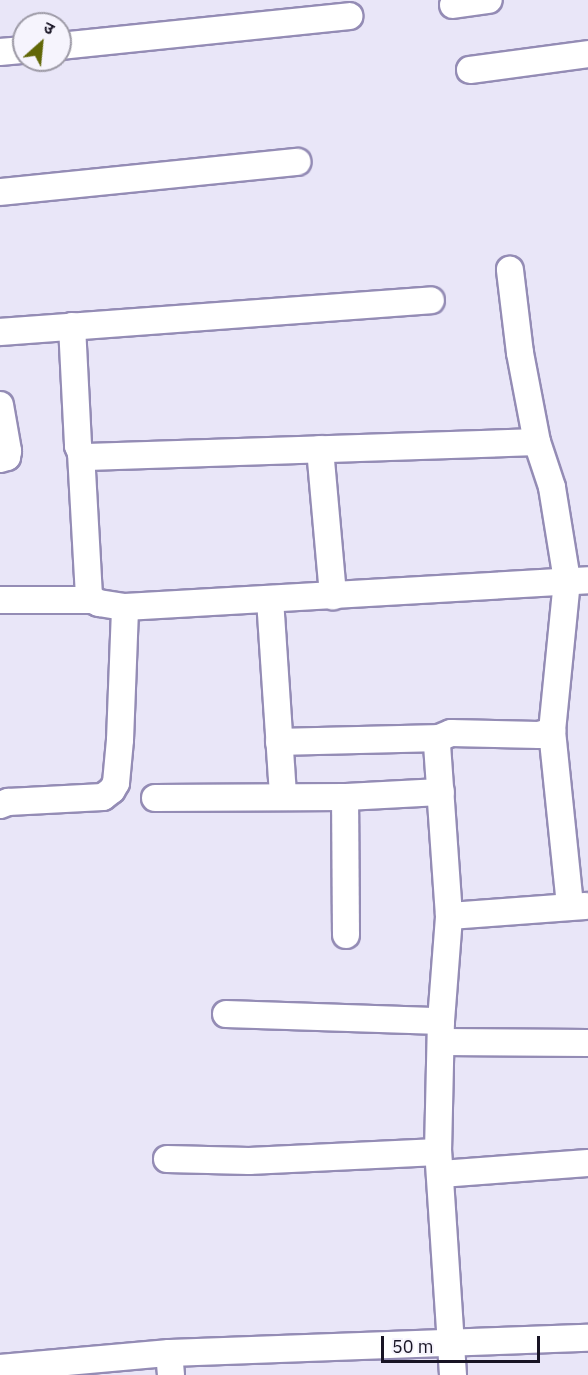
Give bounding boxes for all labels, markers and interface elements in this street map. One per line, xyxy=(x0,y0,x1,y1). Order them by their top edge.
north arrow xyxy=(12,12,72,72)
text: उ xyxy=(41,17,58,39)
scale bar xyxy=(384,1324,543,1362)
text: 50 m xyxy=(392,1335,434,1358)

